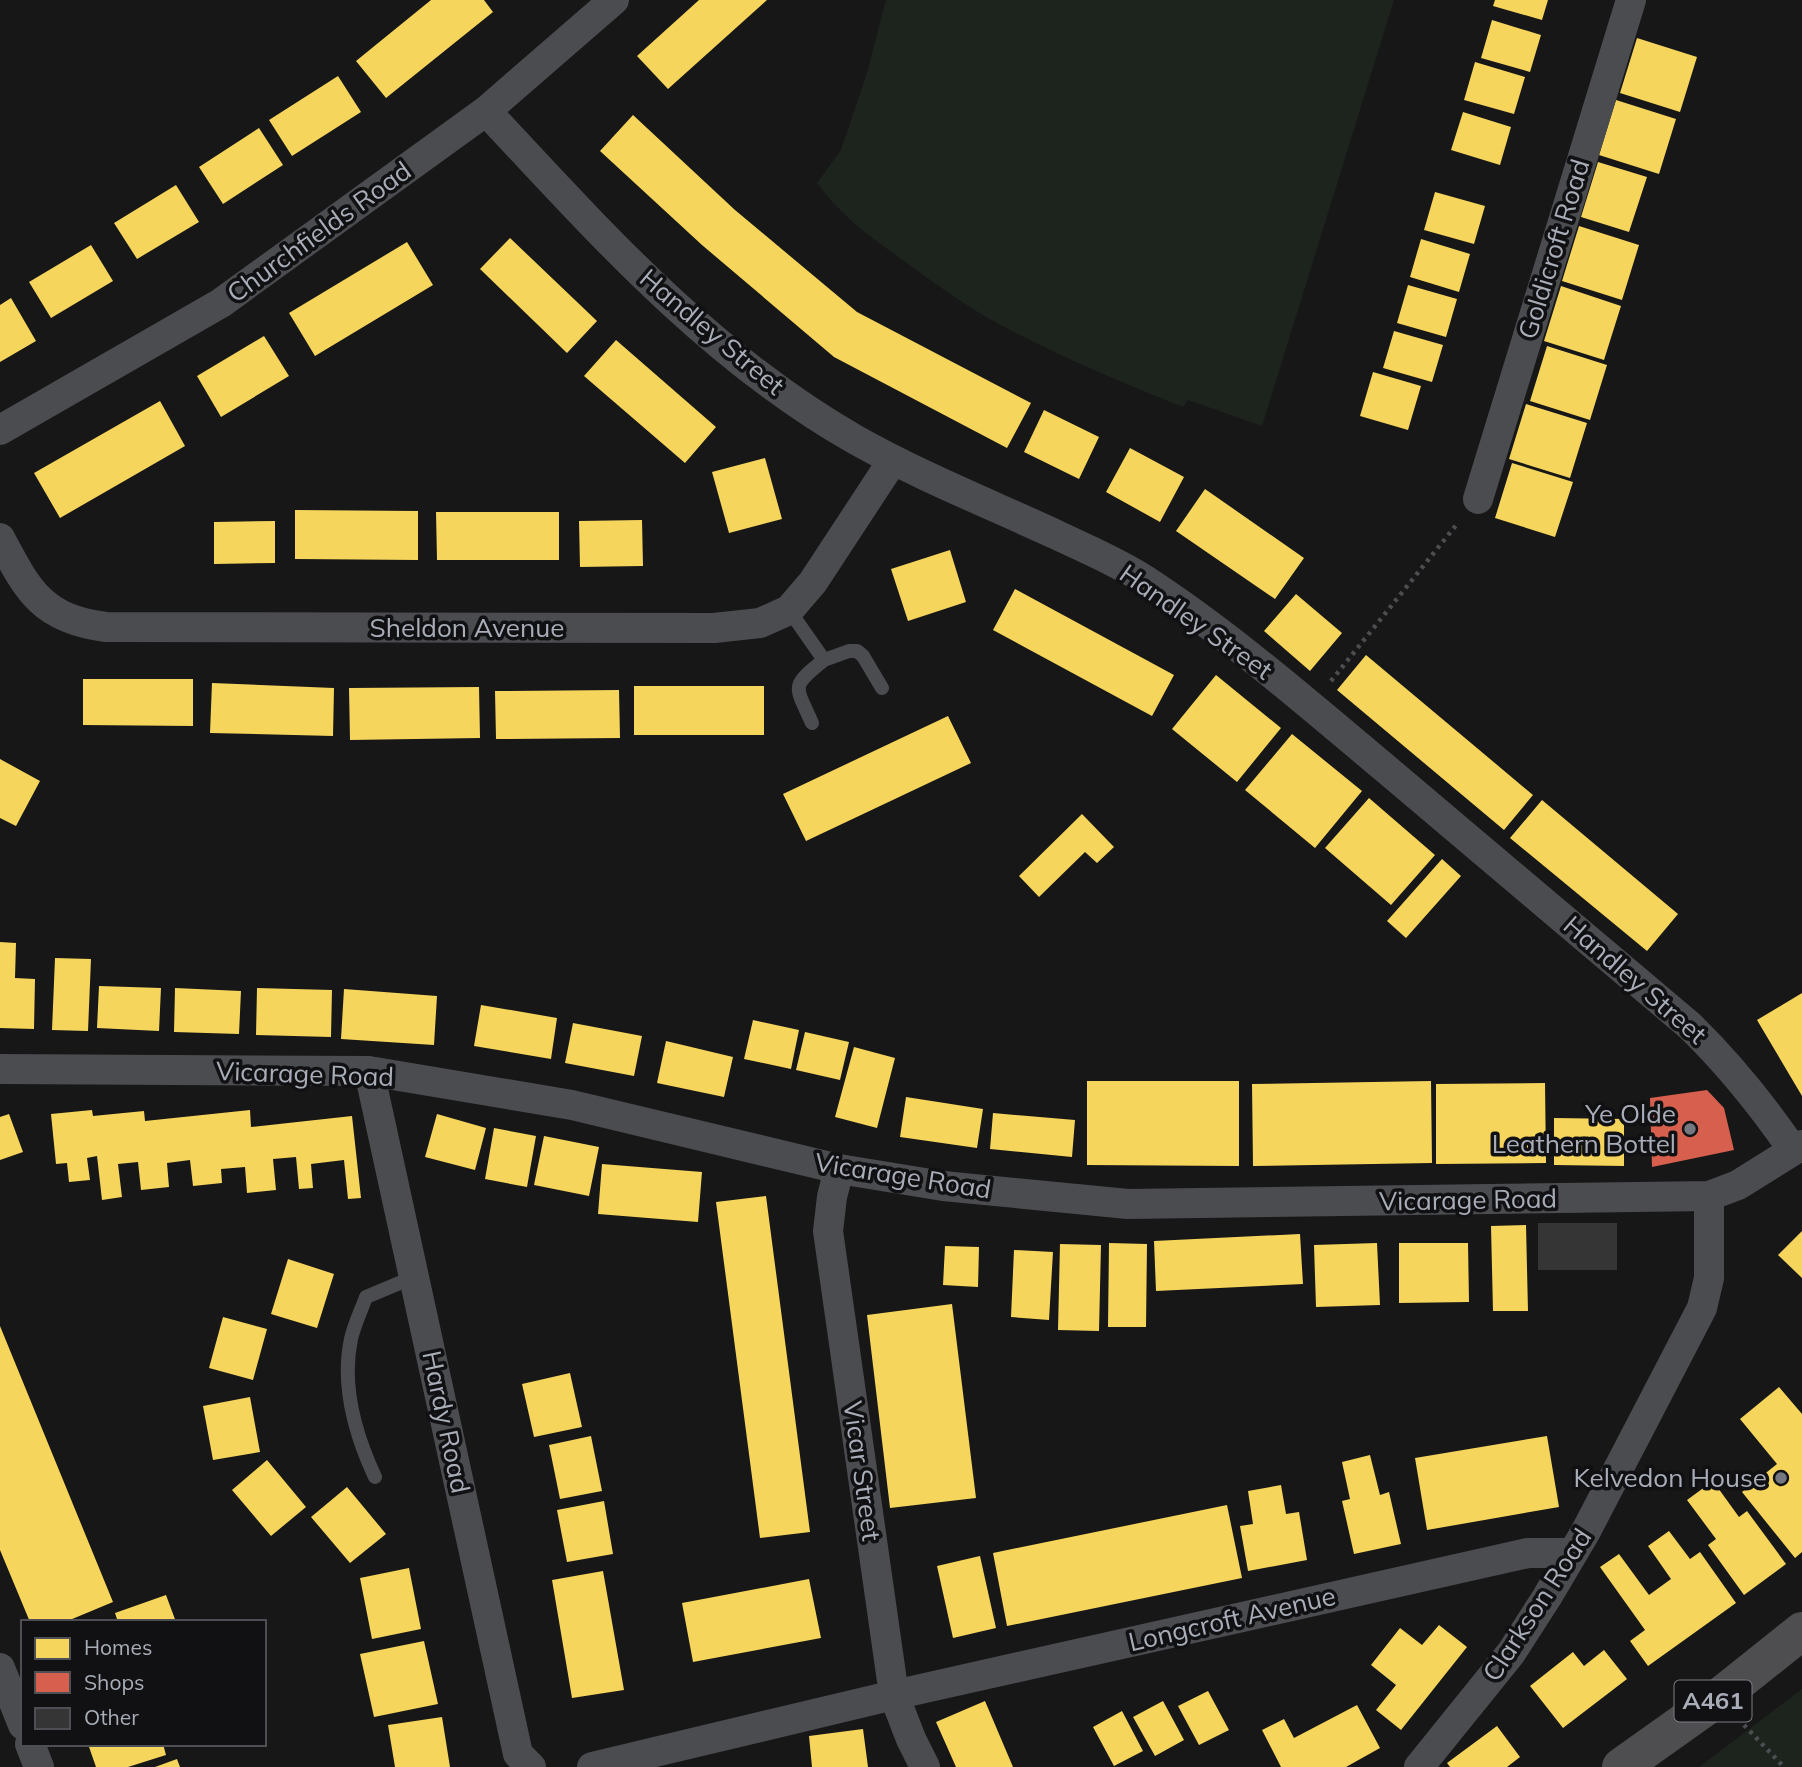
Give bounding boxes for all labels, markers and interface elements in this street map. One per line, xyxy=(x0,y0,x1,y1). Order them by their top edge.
street label: Churchfields Road xyxy=(220,154,417,310)
street label: Goldicroft Road xyxy=(1510,155,1597,343)
street label: Handley Street xyxy=(633,261,791,402)
street label: Handley Street xyxy=(1114,557,1279,686)
street label: Sheldon Avenue xyxy=(370,611,564,644)
street label: Handley Street xyxy=(1557,908,1714,1051)
street label: Vicarage Road xyxy=(216,1054,395,1093)
place label: Ye Olde Leathern Bottel xyxy=(1492,1097,1676,1160)
marker: Ye Olde Leathern Bottel xyxy=(1682,1121,1698,1137)
street label: Vicarage Road xyxy=(813,1145,994,1206)
street label: Vicarage Road xyxy=(1379,1181,1557,1218)
street label: Hardy Road xyxy=(415,1348,478,1496)
street label: Vicar Street xyxy=(836,1399,889,1543)
place label: Kelvedon House xyxy=(1573,1461,1767,1494)
marker: Kelvedon House xyxy=(1773,1470,1789,1486)
street label: Clarkson Road xyxy=(1475,1522,1598,1687)
street label: Longcroft Avenue xyxy=(1125,1579,1339,1658)
legend xyxy=(21,1620,266,1746)
text: Homes xyxy=(84,1634,152,1660)
text: Shops xyxy=(84,1669,144,1695)
road number: A461 xyxy=(1674,1680,1752,1722)
text: Other xyxy=(84,1704,139,1730)

